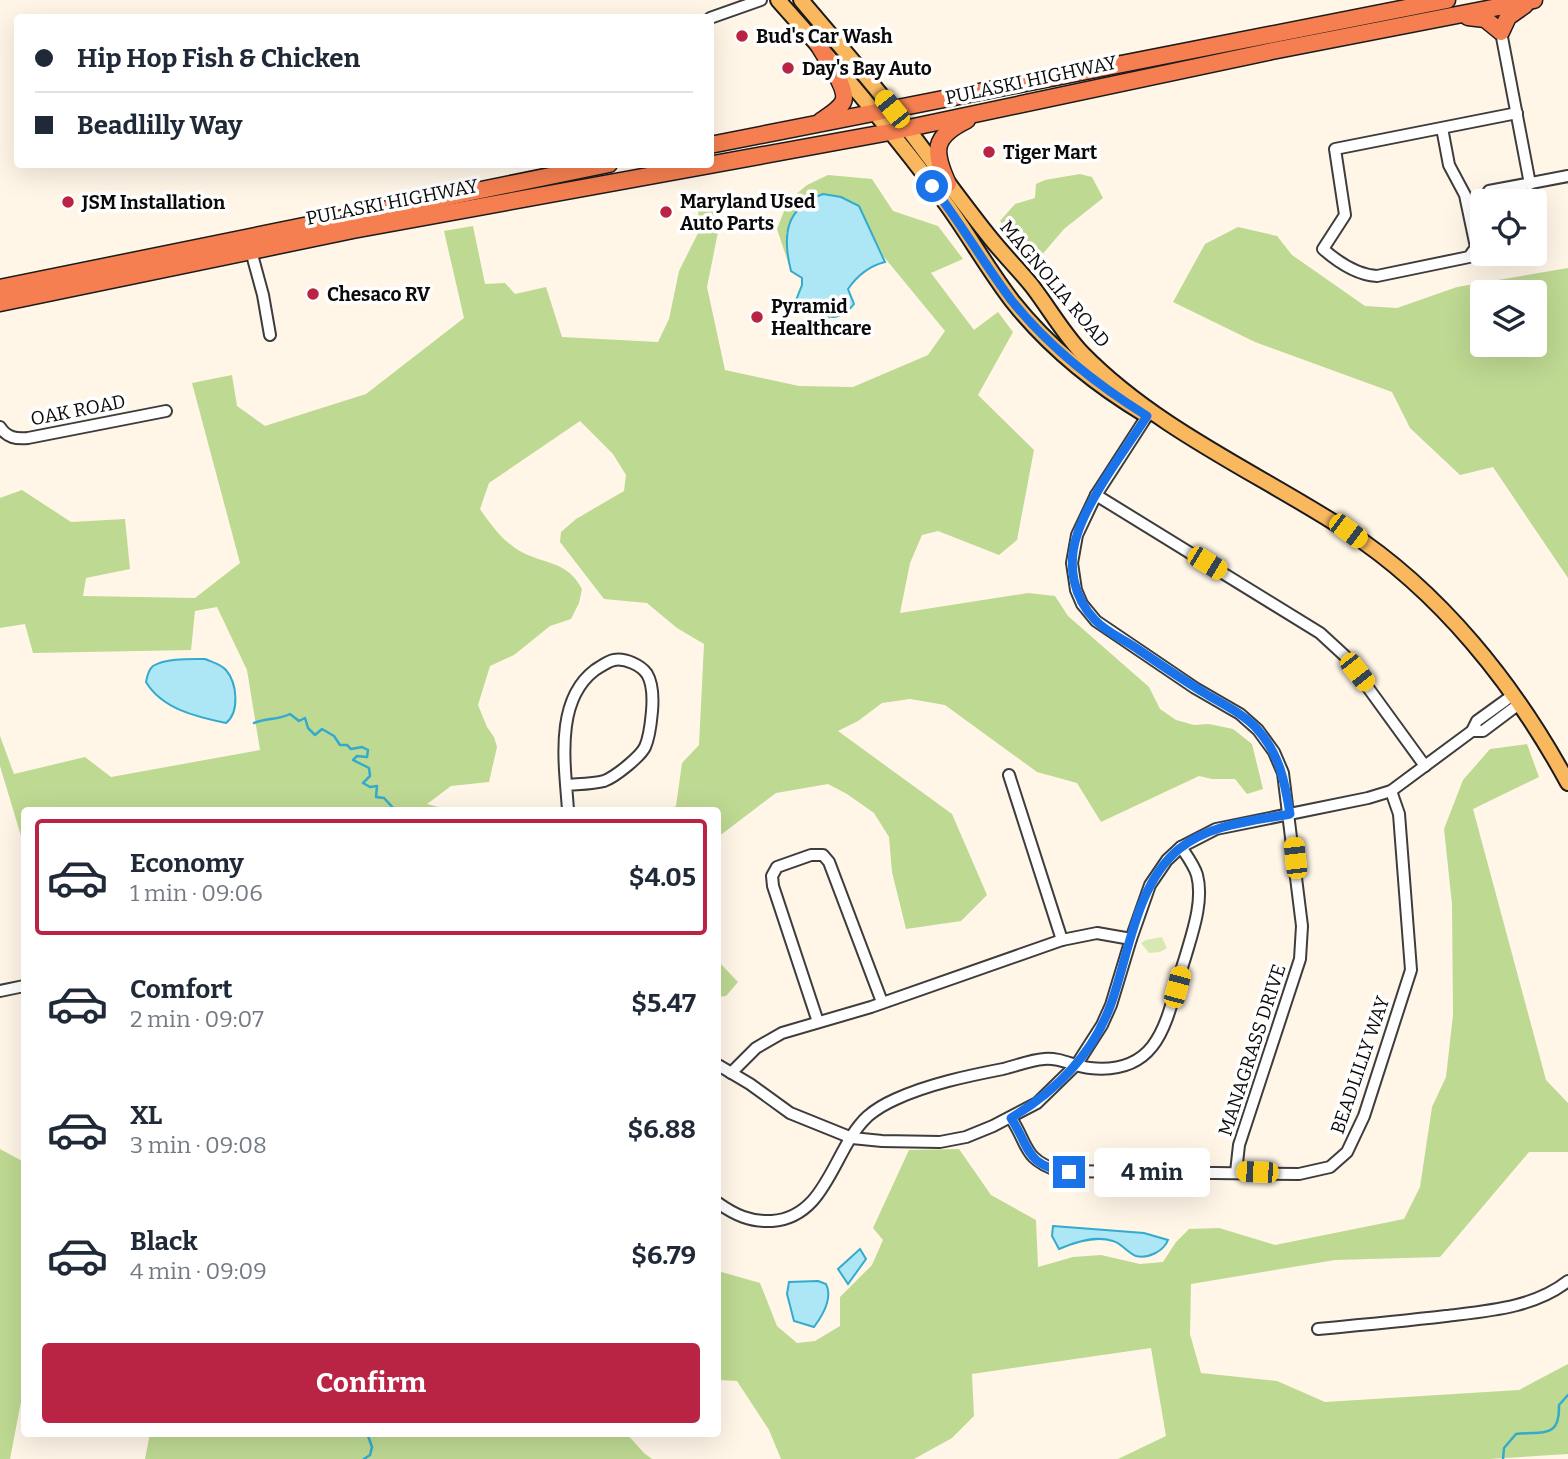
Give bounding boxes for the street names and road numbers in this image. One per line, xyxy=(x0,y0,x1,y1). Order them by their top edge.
street label: PULASKI HIGHWAY xyxy=(943,50,1120,109)
street label: PULASKI HIGHWAY xyxy=(304,174,481,230)
street label: MAGNOLIA ROAD xyxy=(995,216,1115,352)
street label: OAK ROAD xyxy=(29,390,127,430)
street label: MANAGRASS DRIVE xyxy=(1213,961,1291,1139)
street label: BEADLILLY WAY xyxy=(1326,992,1395,1137)

